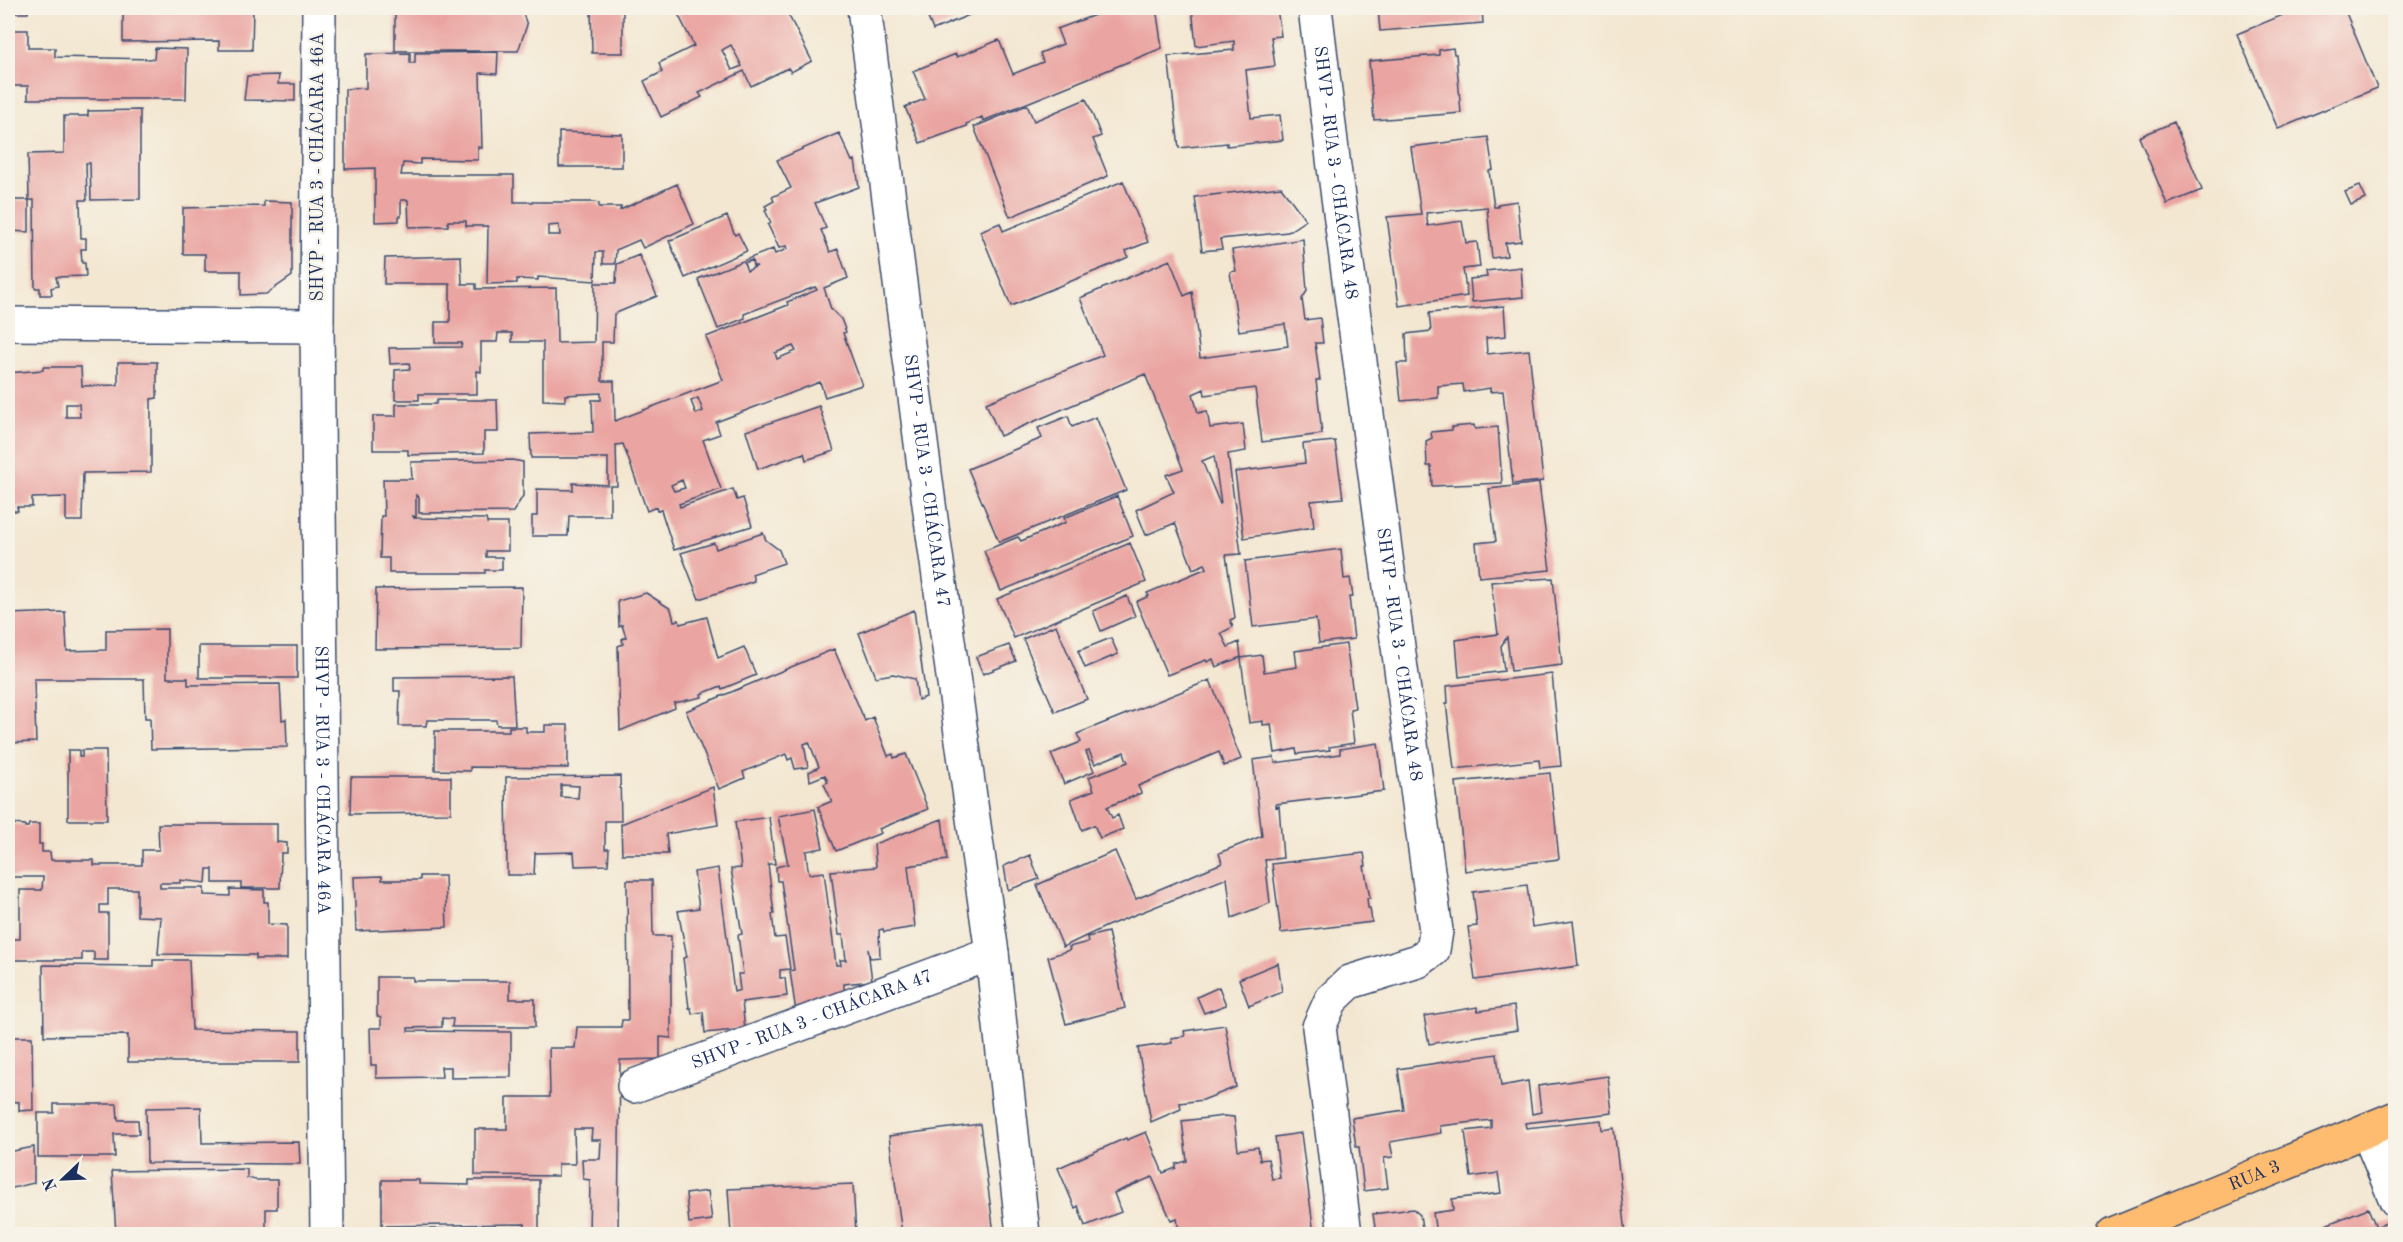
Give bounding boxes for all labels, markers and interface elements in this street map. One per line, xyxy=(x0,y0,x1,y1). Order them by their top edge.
street label: SHVP - RUA 3 - CHÁCARA 46A xyxy=(305,32,327,302)
street label: SHVP - RUA 3 - CHÁCARA 48 xyxy=(1311,45,1361,301)
street label: SHVP - RUA 3 - CHÁCARA 47 xyxy=(900,353,952,609)
street label: SHVP - RUA 3 - CHÁCARA 48 xyxy=(1373,527,1425,782)
street label: SHVP - RUA 3 - CHÁCARA 46A xyxy=(312,645,335,915)
street label: SHVP - RUA 3 - CHÁCARA 47 xyxy=(689,967,935,1073)
north arrow xyxy=(33,1149,93,1209)
street label: RUA 3 xyxy=(2226,1157,2283,1195)
text: N xyxy=(41,1175,61,1193)

